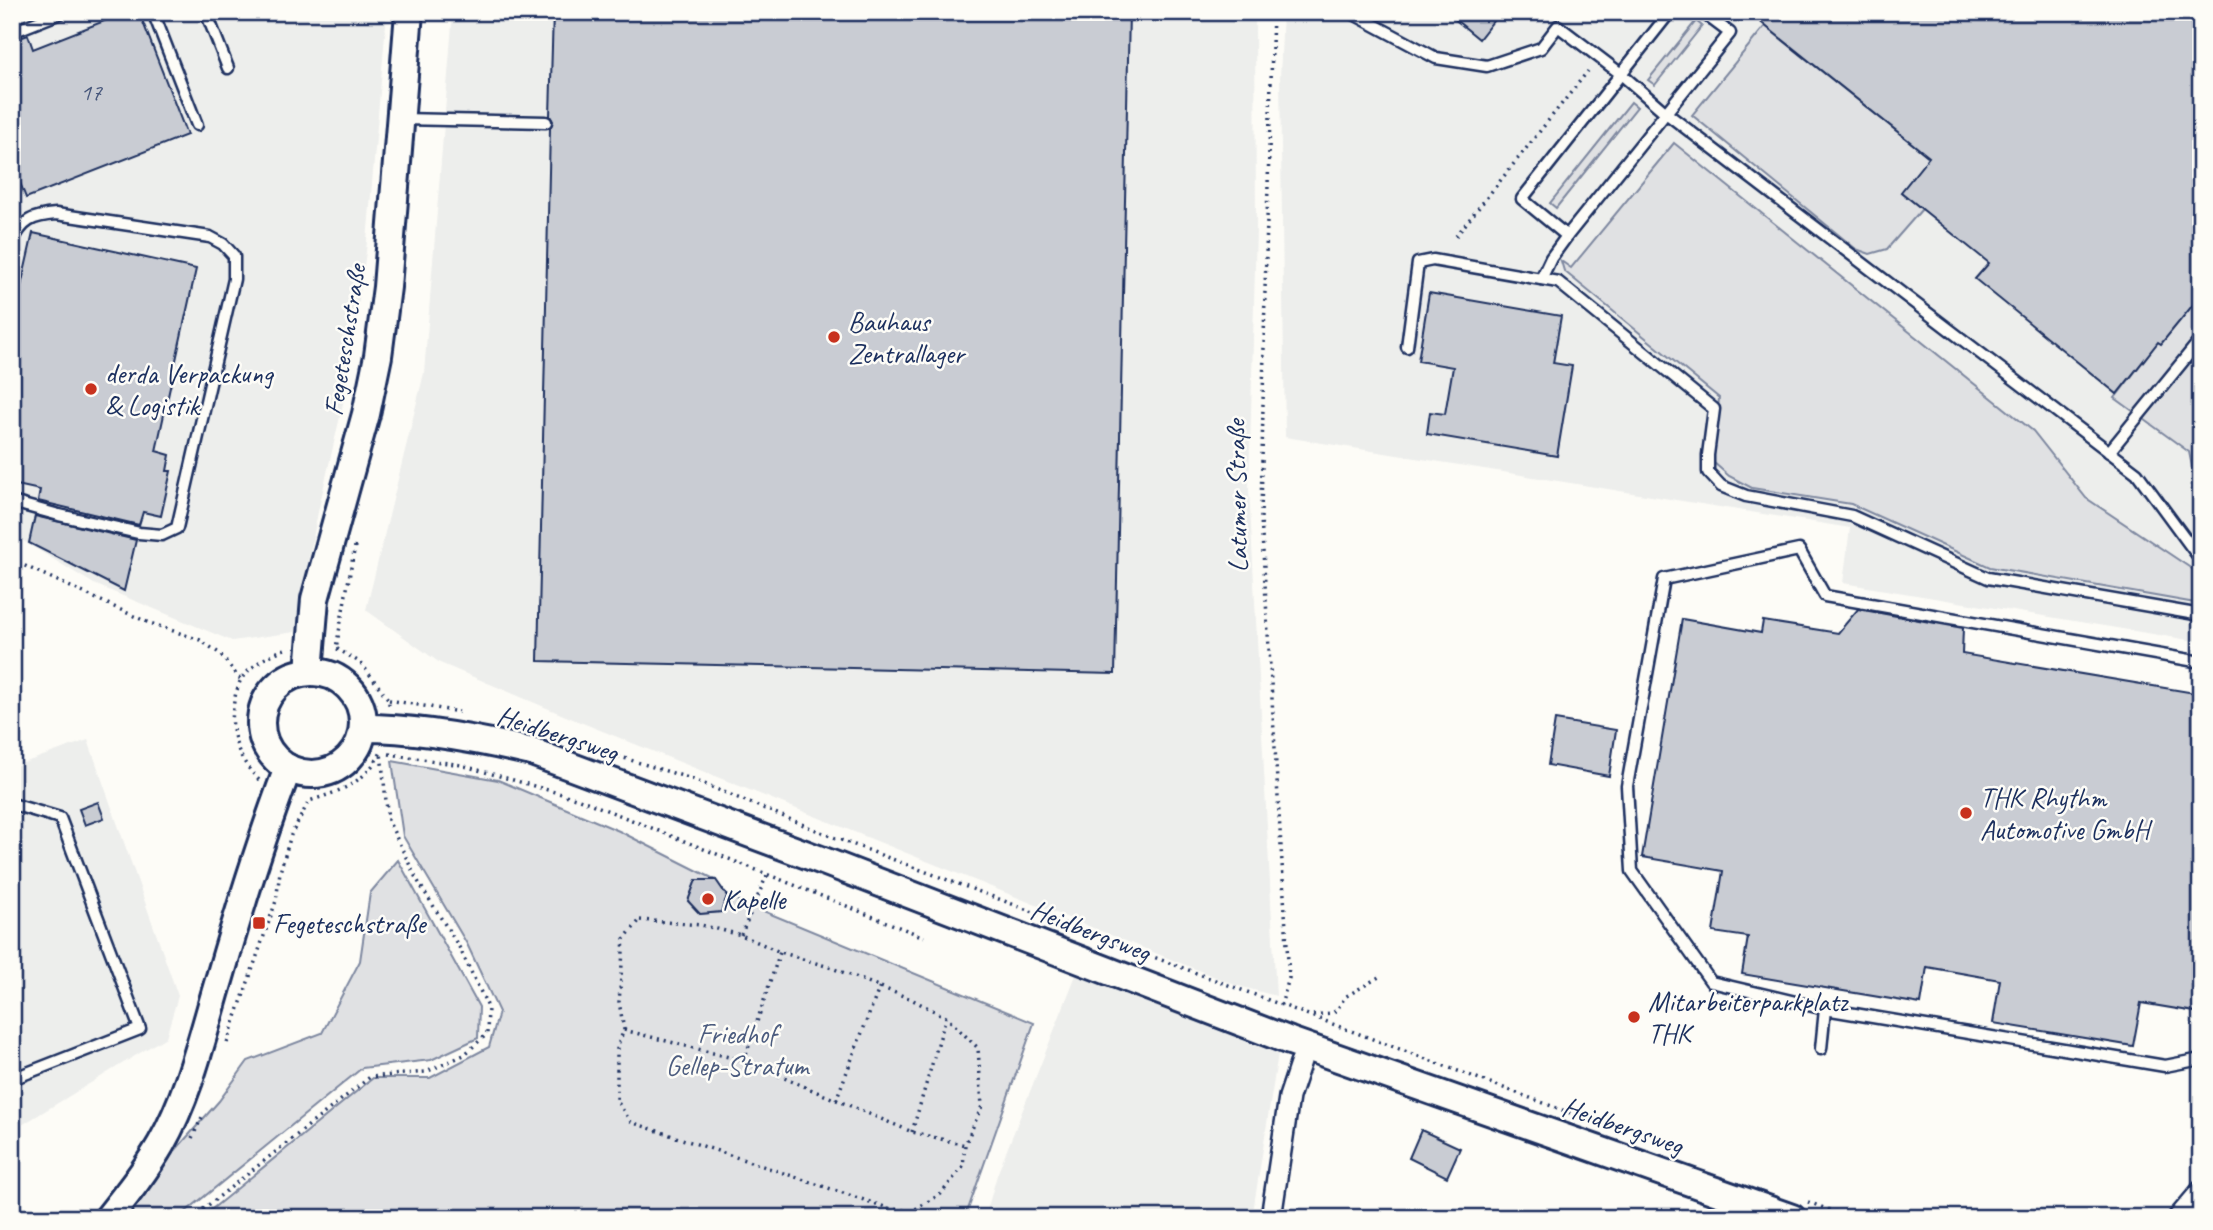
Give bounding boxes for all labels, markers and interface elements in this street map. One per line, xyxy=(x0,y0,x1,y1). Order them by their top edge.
house number: 17 xyxy=(80,77,103,107)
street label: Fegeteschstraße xyxy=(315,260,374,418)
place label: Bauhaus Zentrallager xyxy=(848,304,967,371)
marker: Bauhaus Zentrallager xyxy=(826,329,842,345)
place label: derda Verpackung & Logistik xyxy=(105,356,275,423)
marker: derda Verpackung & Logistik xyxy=(83,381,99,397)
street label: Latumer Straße xyxy=(1218,417,1255,573)
street label: Heidbergsweg xyxy=(493,697,624,770)
place label: THK Rhythm Automotive GmbH xyxy=(1980,780,2153,847)
marker: THK Rhythm Automotive GmbH xyxy=(1958,805,1974,821)
place label: Kapelle xyxy=(722,882,787,917)
marker: Kapelle xyxy=(700,891,716,907)
street label: Heidbergsweg xyxy=(1026,892,1157,970)
place label: Fegeteschstraße xyxy=(273,906,427,941)
marker: Fegeteschstraße xyxy=(251,915,267,931)
place label: Mitarbeiterparkplatz THK xyxy=(1648,984,1849,1051)
marker: Mitarbeiterparkplatz THK xyxy=(1626,1009,1642,1025)
park label: Friedhof Gellep-Stratum xyxy=(666,1016,810,1083)
street label: Heidbergsweg xyxy=(1558,1089,1689,1163)

